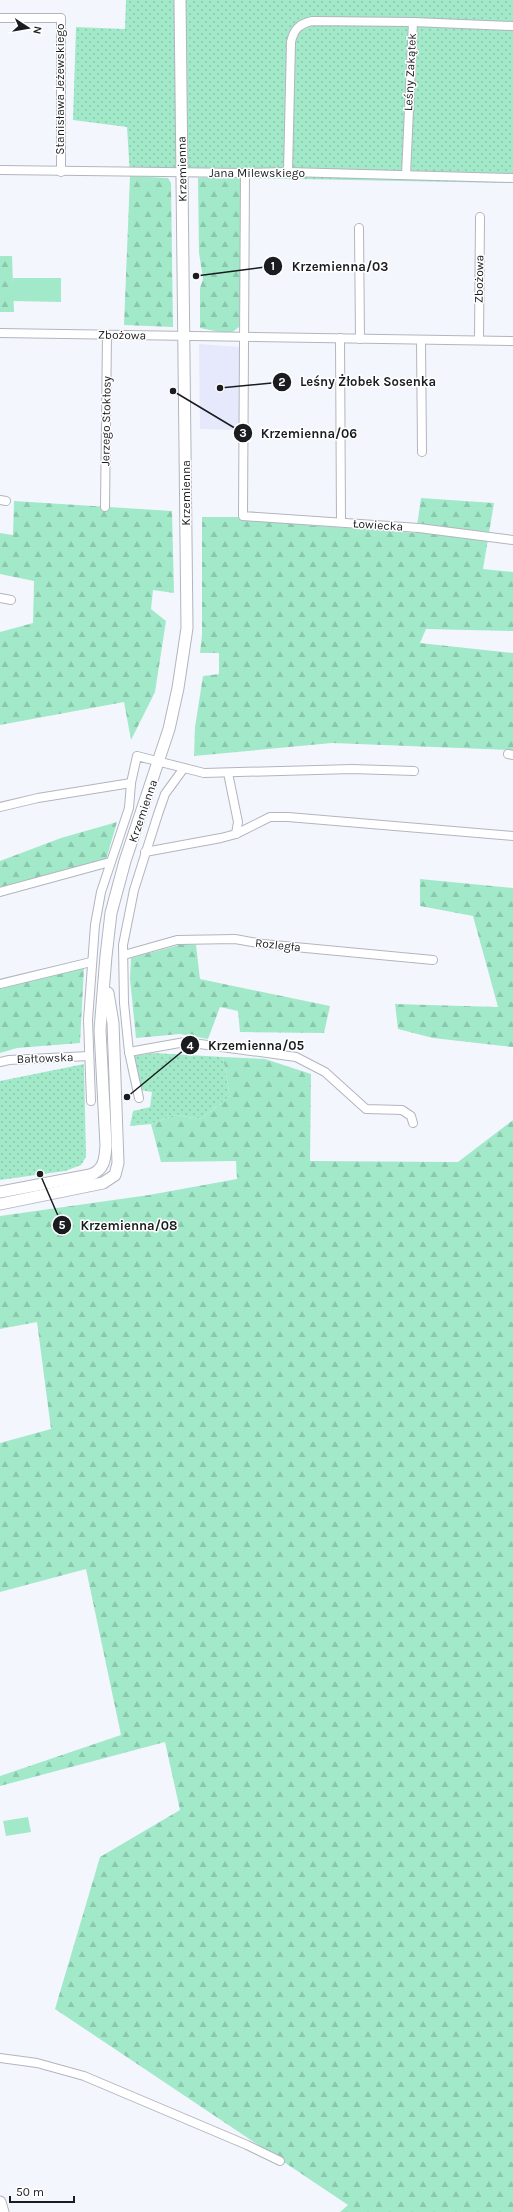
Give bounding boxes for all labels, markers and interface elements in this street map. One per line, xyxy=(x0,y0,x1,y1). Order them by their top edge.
north arrow xyxy=(8,8,48,48)
street label: Stanisława Jeżewskiego xyxy=(53,23,67,155)
text: N xyxy=(30,25,44,35)
street label: Leśny Zakątek xyxy=(401,32,419,111)
street label: Krzemienna xyxy=(174,136,190,202)
street label: Jana Milewskiego xyxy=(209,166,305,180)
callout: Krzemienna/03 xyxy=(263,254,396,279)
street label: Zbożowa xyxy=(472,255,486,303)
text: 1 xyxy=(271,259,275,273)
text: Krzemienna/03 xyxy=(292,259,388,274)
street label: Zbożowa xyxy=(98,328,146,342)
callout: Leśny Żłobek Sosenka xyxy=(272,369,444,394)
text: Leśny Żłobek Sosenka xyxy=(300,373,436,389)
street label: Jerzego Stokłosy xyxy=(98,375,114,466)
text: 2 xyxy=(278,375,286,389)
callout: Krzemienna/06 xyxy=(233,421,365,446)
text: 3 xyxy=(239,426,247,440)
text: Krzemienna/06 xyxy=(261,426,357,441)
street label: Krzemienna xyxy=(179,460,193,526)
street label: Łowiecka xyxy=(352,516,404,534)
street label: Krzemienna xyxy=(126,778,160,844)
street label: Rozległa xyxy=(254,936,302,954)
callout: Krzemienna/05 xyxy=(180,1033,312,1058)
text: Krzemienna/05 xyxy=(208,1038,304,1053)
text: 4 xyxy=(186,1039,194,1053)
street label: Bałtowska xyxy=(16,1050,74,1066)
callout: Krzemienna/08 xyxy=(52,1212,185,1237)
text: 5 xyxy=(59,1218,66,1232)
text: Krzemienna/08 xyxy=(81,1218,177,1233)
scale bar xyxy=(10,2178,74,2204)
text: 50 m xyxy=(16,2185,44,2199)

